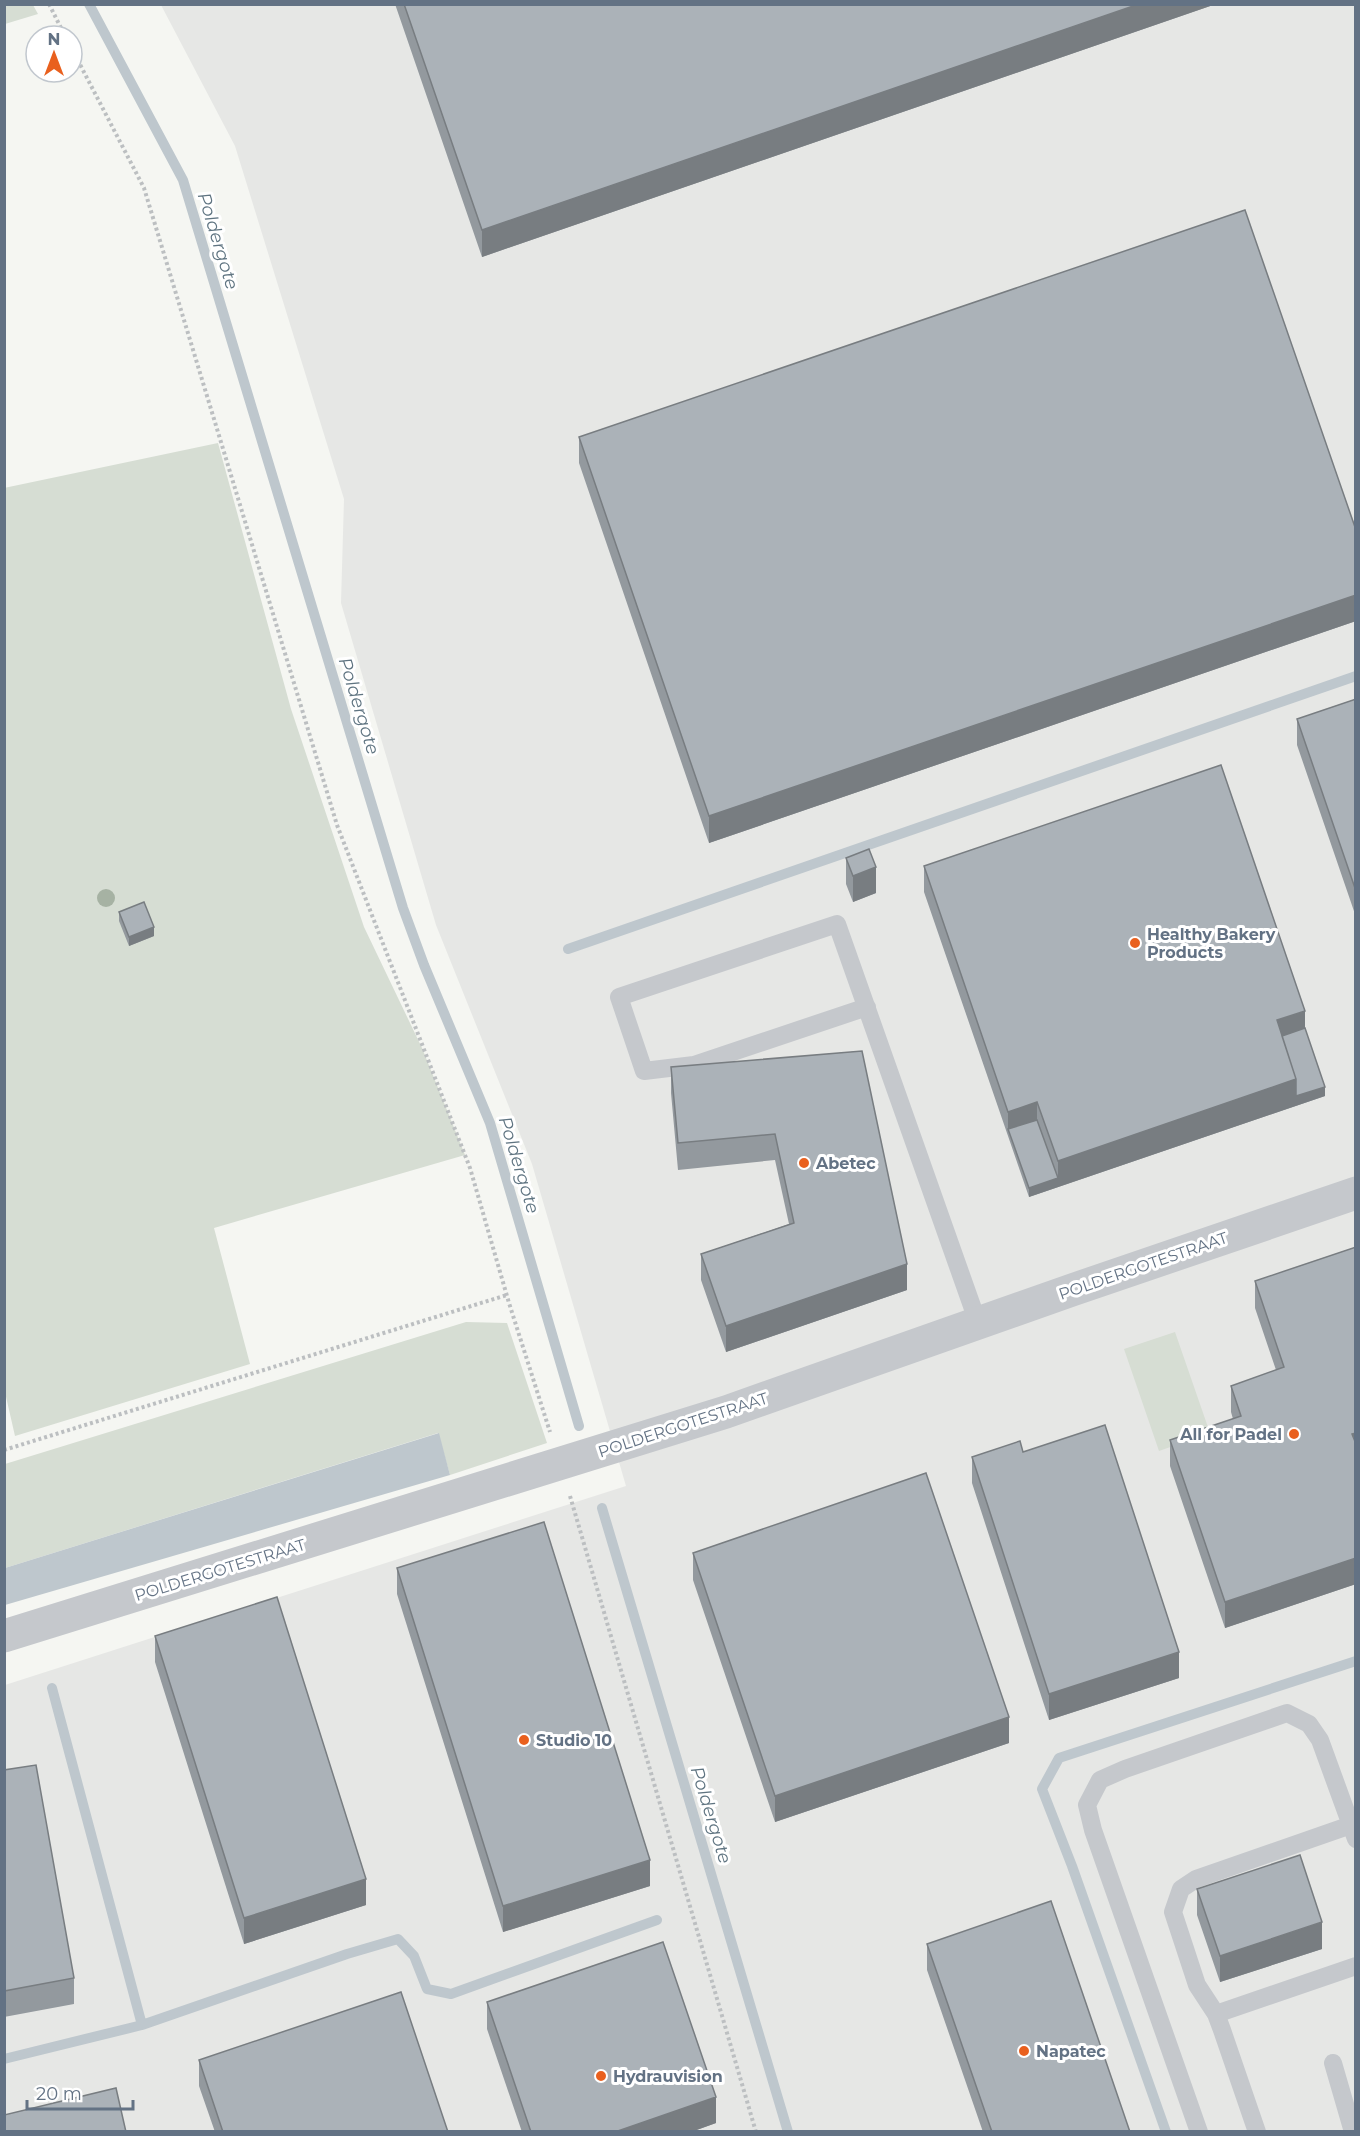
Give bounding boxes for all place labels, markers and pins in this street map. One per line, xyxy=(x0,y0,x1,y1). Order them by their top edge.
place label: Healthy Bakery Products xyxy=(1147,925,1276,962)
marker: Healthy Bakery Products xyxy=(1128,936,1142,950)
place label: Abetec xyxy=(815,1154,876,1173)
marker: Abetec xyxy=(797,1156,811,1170)
place label: All for Padel xyxy=(1179,1425,1282,1444)
marker: All for Padel xyxy=(1287,1427,1301,1441)
place label: Studio 10 xyxy=(536,1731,612,1750)
marker: Studio 10 xyxy=(517,1733,531,1747)
place label: Napatec xyxy=(1036,2042,1106,2061)
marker: Napatec xyxy=(1017,2044,1031,2058)
place label: Hydrauvision xyxy=(613,2067,723,2086)
marker: Hydrauvision xyxy=(594,2069,608,2083)

